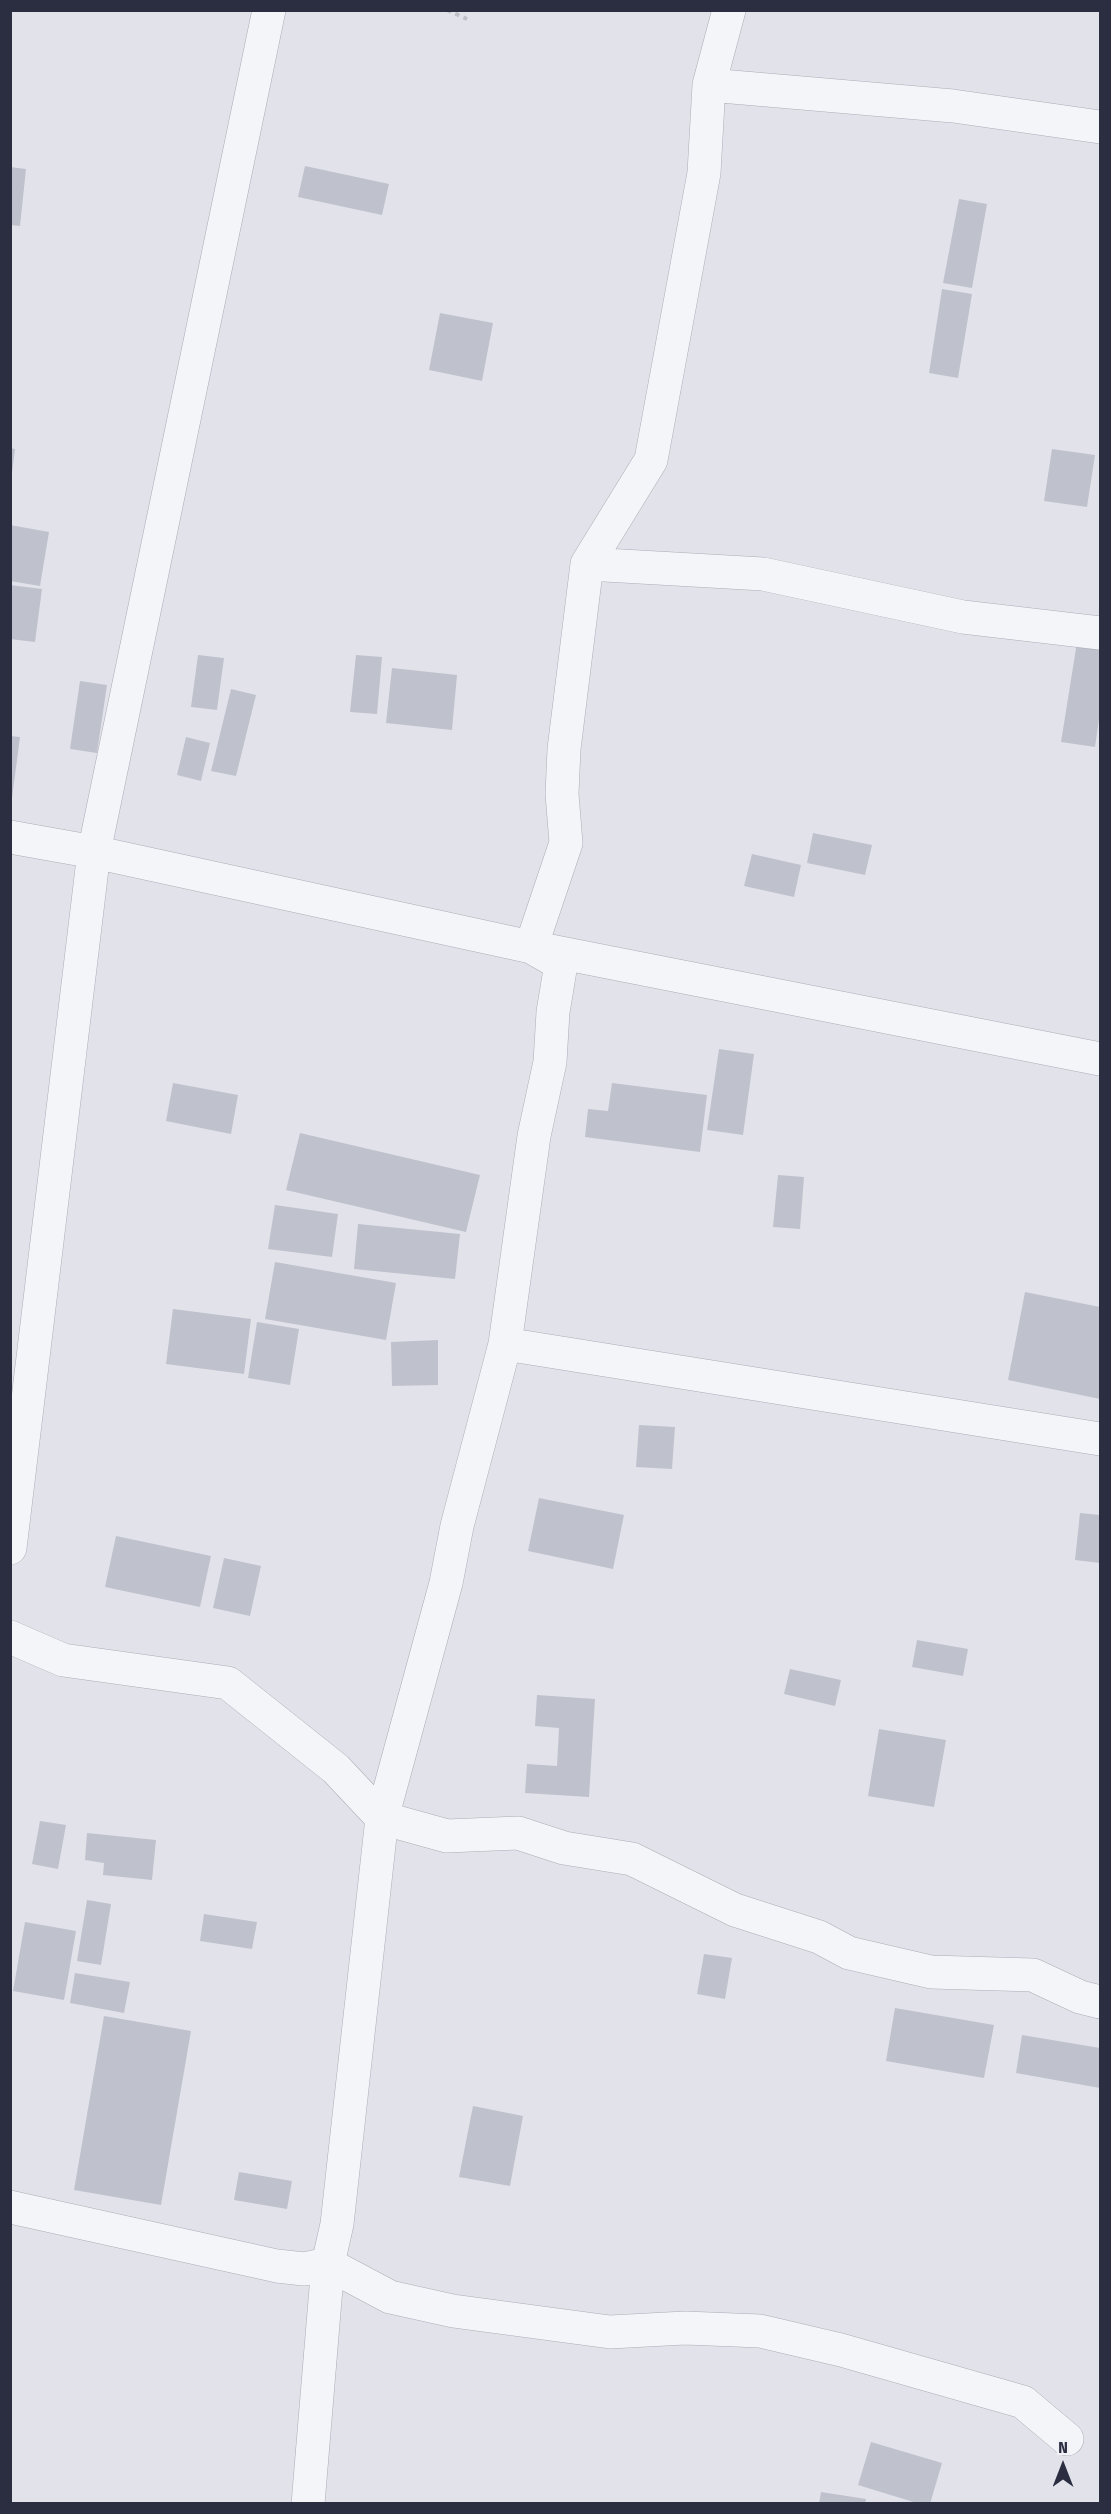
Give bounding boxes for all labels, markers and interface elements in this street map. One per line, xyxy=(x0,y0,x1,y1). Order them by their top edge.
north arrow xyxy=(1033,2436,1093,2496)
text: N xyxy=(1058,2438,1068,2457)

